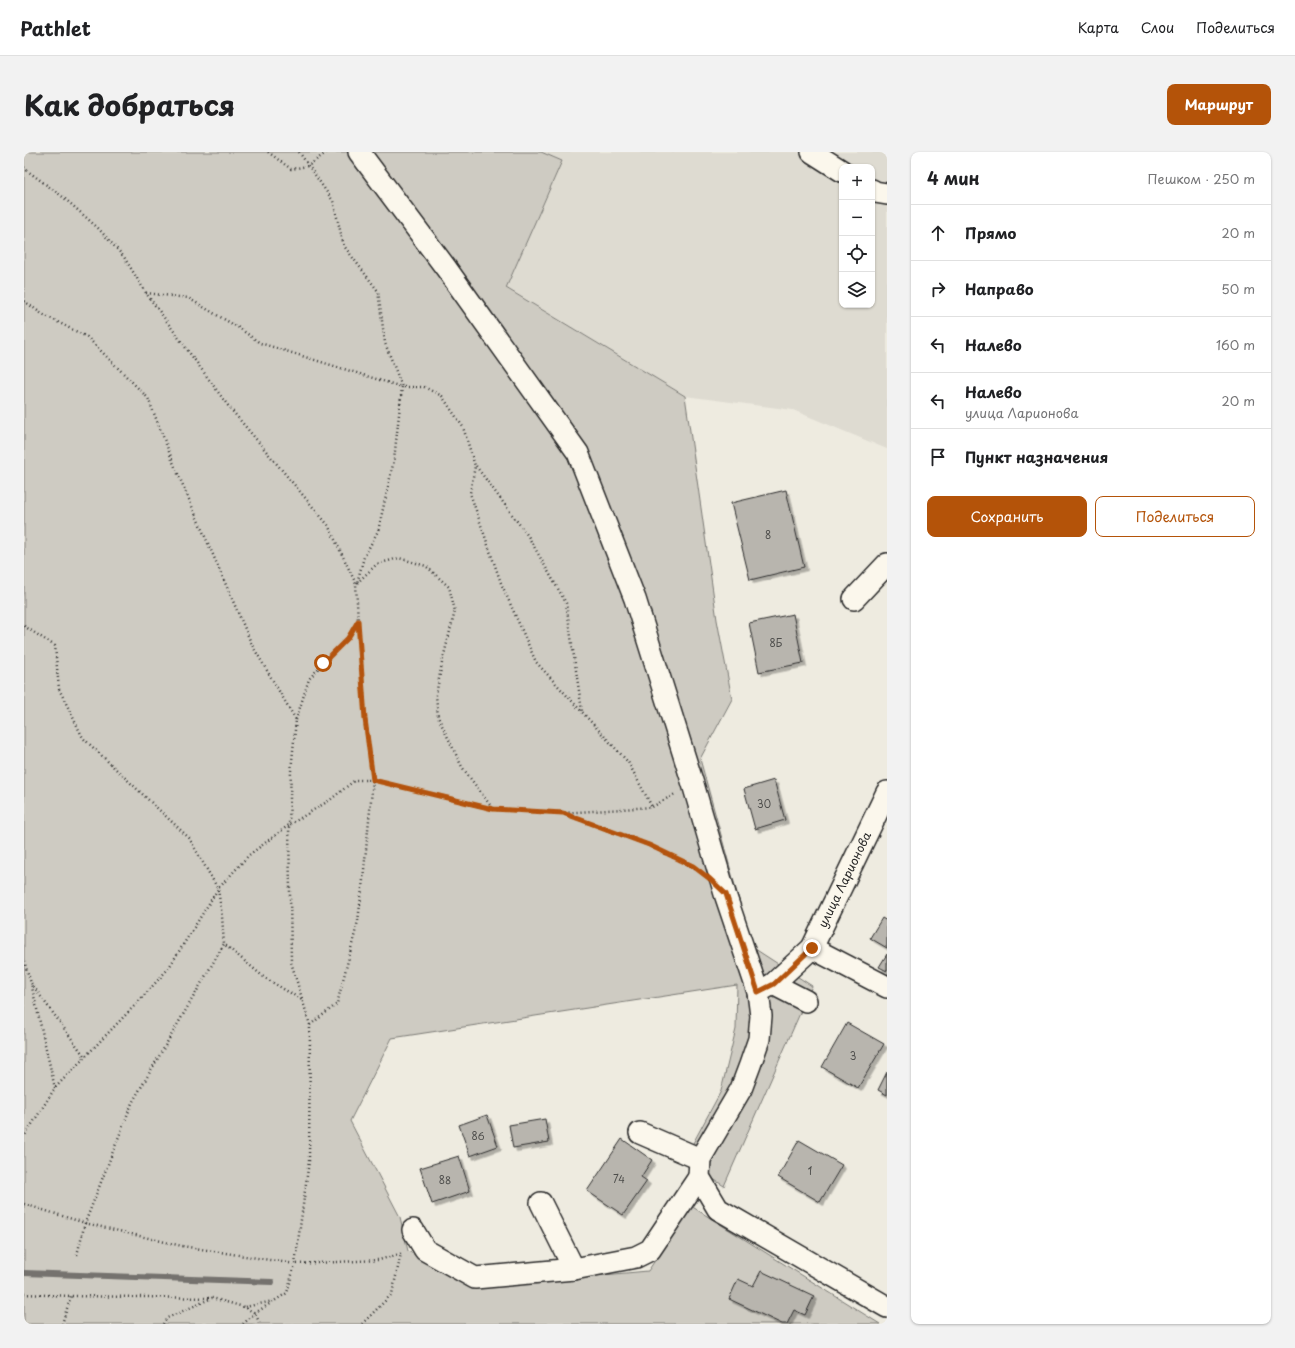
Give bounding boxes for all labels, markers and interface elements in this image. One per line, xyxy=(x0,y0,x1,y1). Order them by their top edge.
text: Pathlet xyxy=(20,14,91,42)
text: Карта xyxy=(1078,17,1119,38)
text: Слои xyxy=(1141,17,1174,38)
text: Поделиться xyxy=(1196,17,1275,38)
text: Как добраться xyxy=(24,83,235,126)
button: Маршрут xyxy=(1167,84,1271,125)
map controls xyxy=(839,164,875,308)
button: + xyxy=(839,164,875,200)
text: 4 мин xyxy=(927,165,980,191)
text: Пешком · 250 m xyxy=(1148,169,1255,188)
button: − xyxy=(839,200,875,236)
text: Прямо xyxy=(965,221,1016,244)
icon: ahead xyxy=(927,222,949,244)
text: 20 m xyxy=(1221,223,1255,242)
button: locate xyxy=(839,236,875,272)
button: layers xyxy=(839,272,875,308)
text: Направо xyxy=(965,277,1034,300)
icon: right xyxy=(927,278,949,300)
text: 50 m xyxy=(1221,279,1255,298)
text: Налево xyxy=(965,333,1022,356)
icon: left xyxy=(927,334,949,356)
text: 160 m xyxy=(1216,335,1255,354)
text: Налево xyxy=(965,380,1022,403)
icon: left xyxy=(927,390,949,412)
text: 20 m xyxy=(1221,391,1255,410)
text: улица Ларионова xyxy=(965,403,1079,422)
text: Пункт назначения xyxy=(965,445,1108,468)
icon: arrive xyxy=(927,446,949,468)
button: Сохранить xyxy=(927,496,1087,537)
button: Поделиться xyxy=(1095,496,1255,537)
house number: 8 xyxy=(765,527,771,542)
house number: 8Б xyxy=(770,635,783,650)
route start xyxy=(314,654,332,672)
house number: 30 xyxy=(757,796,771,811)
street label: улица Ларионова xyxy=(813,828,875,931)
route end xyxy=(803,939,821,957)
house number: 3 xyxy=(850,1048,856,1063)
house number: 86 xyxy=(472,1128,485,1143)
house number: 1 xyxy=(808,1163,812,1178)
house number: 74 xyxy=(613,1171,625,1186)
house number: 88 xyxy=(439,1172,451,1187)

